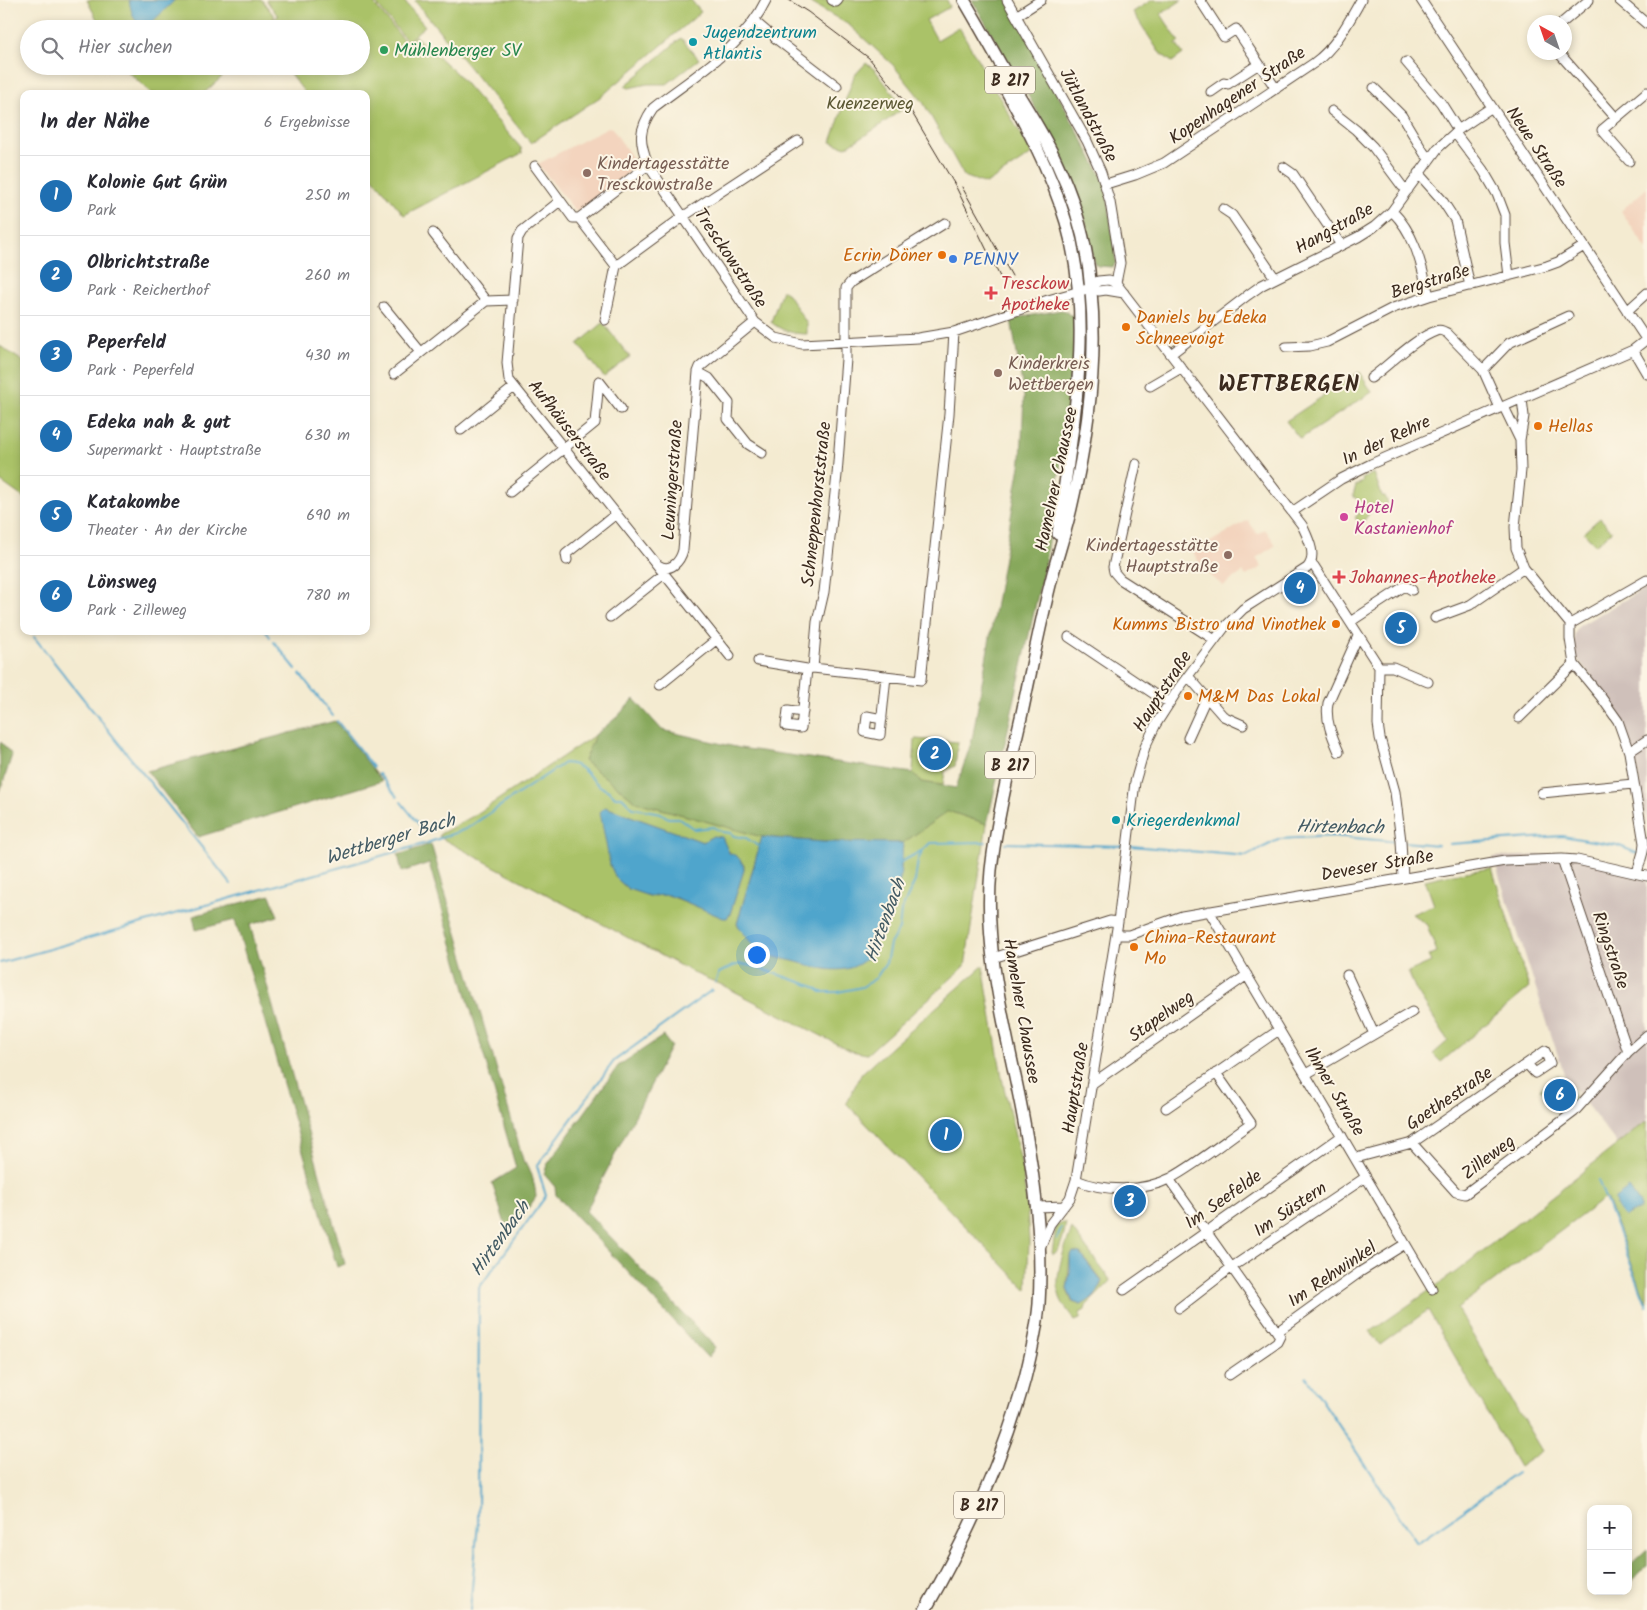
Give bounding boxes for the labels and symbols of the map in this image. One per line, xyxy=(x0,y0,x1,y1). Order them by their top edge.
north arrow xyxy=(1527,15,1572,60)
place label: Jugendzentrum Atlantis xyxy=(703,19,817,69)
marker: Jugendzentrum Atlantis xyxy=(687,36,699,48)
place label: Mühlenberger SV xyxy=(394,37,522,66)
street label: Kopenhagener Straße xyxy=(1163,39,1312,153)
marker: Mühlenberger SV xyxy=(378,44,390,56)
street label: Jütlandstraße xyxy=(1051,63,1125,168)
road number: B 217 xyxy=(985,66,1035,94)
park label: Kuenzerweg xyxy=(826,90,914,119)
street label: Neue Straße xyxy=(1498,101,1574,195)
place label: Kindertagesstätte Tresckowstraße xyxy=(597,150,729,200)
marker: Kindertagesstätte Tresckowstraße xyxy=(581,167,593,179)
street label: Hangstraße xyxy=(1290,196,1380,263)
street label: Tresckowstraße xyxy=(685,203,774,315)
place label: Ecrin Döner xyxy=(843,242,933,271)
place label: PENNY xyxy=(963,246,1019,275)
marker: Ecrin Döner xyxy=(936,249,948,261)
marker: PENNY xyxy=(947,253,959,265)
street label: Bergstraße xyxy=(1387,257,1474,308)
place label: Tresckow Apotheke xyxy=(1001,270,1070,320)
marker: Tresckow Apotheke xyxy=(985,287,997,299)
place label: Daniels by Edeka Schneevoigt xyxy=(1136,304,1267,354)
marker: Daniels by Edeka Schneevoigt xyxy=(1120,321,1132,333)
place label: Kinderkreis Wettbergen xyxy=(1008,350,1094,400)
marker: Kinderkreis Wettbergen xyxy=(992,367,1004,379)
district label: WETTBERGEN xyxy=(1218,368,1360,403)
street label: Aufhäuserstraße xyxy=(520,374,618,488)
street label: Hamelner Chaussee xyxy=(1028,404,1087,554)
street label: In der Rehre xyxy=(1337,408,1436,475)
place label: Hellas xyxy=(1548,413,1593,442)
street label: Leuningerstraße xyxy=(655,419,692,541)
street label: Schneppenhorststraße xyxy=(794,420,841,588)
marker: Hellas xyxy=(1532,420,1544,432)
place label: Hotel Kastanienhof xyxy=(1354,494,1455,544)
marker: Hotel Kastanienhof xyxy=(1338,511,1350,523)
place label: Kindertagesstätte Hauptstraße xyxy=(1086,532,1218,582)
marker: Kindertagesstätte Hauptstraße xyxy=(1222,549,1234,561)
place label: Johannes-Apotheke xyxy=(1349,564,1496,593)
pin: 4 xyxy=(1284,569,1316,607)
marker: Johannes-Apotheke xyxy=(1333,571,1345,583)
pin: 5 xyxy=(1385,609,1417,647)
place label: Kumms Bistro und Vinothek xyxy=(1112,611,1327,640)
marker: Kumms Bistro und Vinothek xyxy=(1330,618,1342,630)
street label: Hauptstraße xyxy=(1126,645,1201,738)
place label: M&M Das Lokal xyxy=(1198,683,1321,712)
marker: M&M Das Lokal xyxy=(1182,690,1194,702)
pin: 2 xyxy=(919,735,951,773)
road number: B 217 xyxy=(985,752,1035,778)
water label: Wettberger Bach xyxy=(322,805,461,874)
place label: Kriegerdenkmal xyxy=(1126,807,1240,836)
water label: Hirtenbach xyxy=(1296,812,1386,844)
marker: Kriegerdenkmal xyxy=(1110,814,1122,826)
street label: Deveser Straße xyxy=(1319,842,1436,891)
water label: Hirtenbach xyxy=(857,873,915,967)
street label: Ringstraße xyxy=(1583,908,1636,993)
place label: China-Restaurant Mo xyxy=(1144,924,1277,974)
street label: Hamelner Chaussee xyxy=(993,936,1048,1086)
marker: China-Restaurant Mo xyxy=(1128,941,1140,953)
your location xyxy=(744,942,770,968)
street label: Stapelweg xyxy=(1123,984,1201,1051)
street label: Hauptstraße xyxy=(1055,1040,1098,1136)
street label: Ihmer Straße xyxy=(1295,1041,1372,1142)
street label: Goethestraße xyxy=(1400,1059,1499,1139)
pin: 6 xyxy=(1544,1076,1576,1114)
pin: 1 xyxy=(930,1116,962,1154)
street label: Zilleweg xyxy=(1456,1128,1522,1188)
street label: Im Seefelde xyxy=(1179,1163,1269,1238)
street label: Im Süstern xyxy=(1248,1175,1334,1246)
pin: 3 xyxy=(1114,1182,1146,1220)
water label: Hirtenbach xyxy=(463,1194,539,1283)
street label: Im Rehwinkel xyxy=(1282,1234,1384,1316)
road number: B 217 xyxy=(954,1492,1004,1518)

